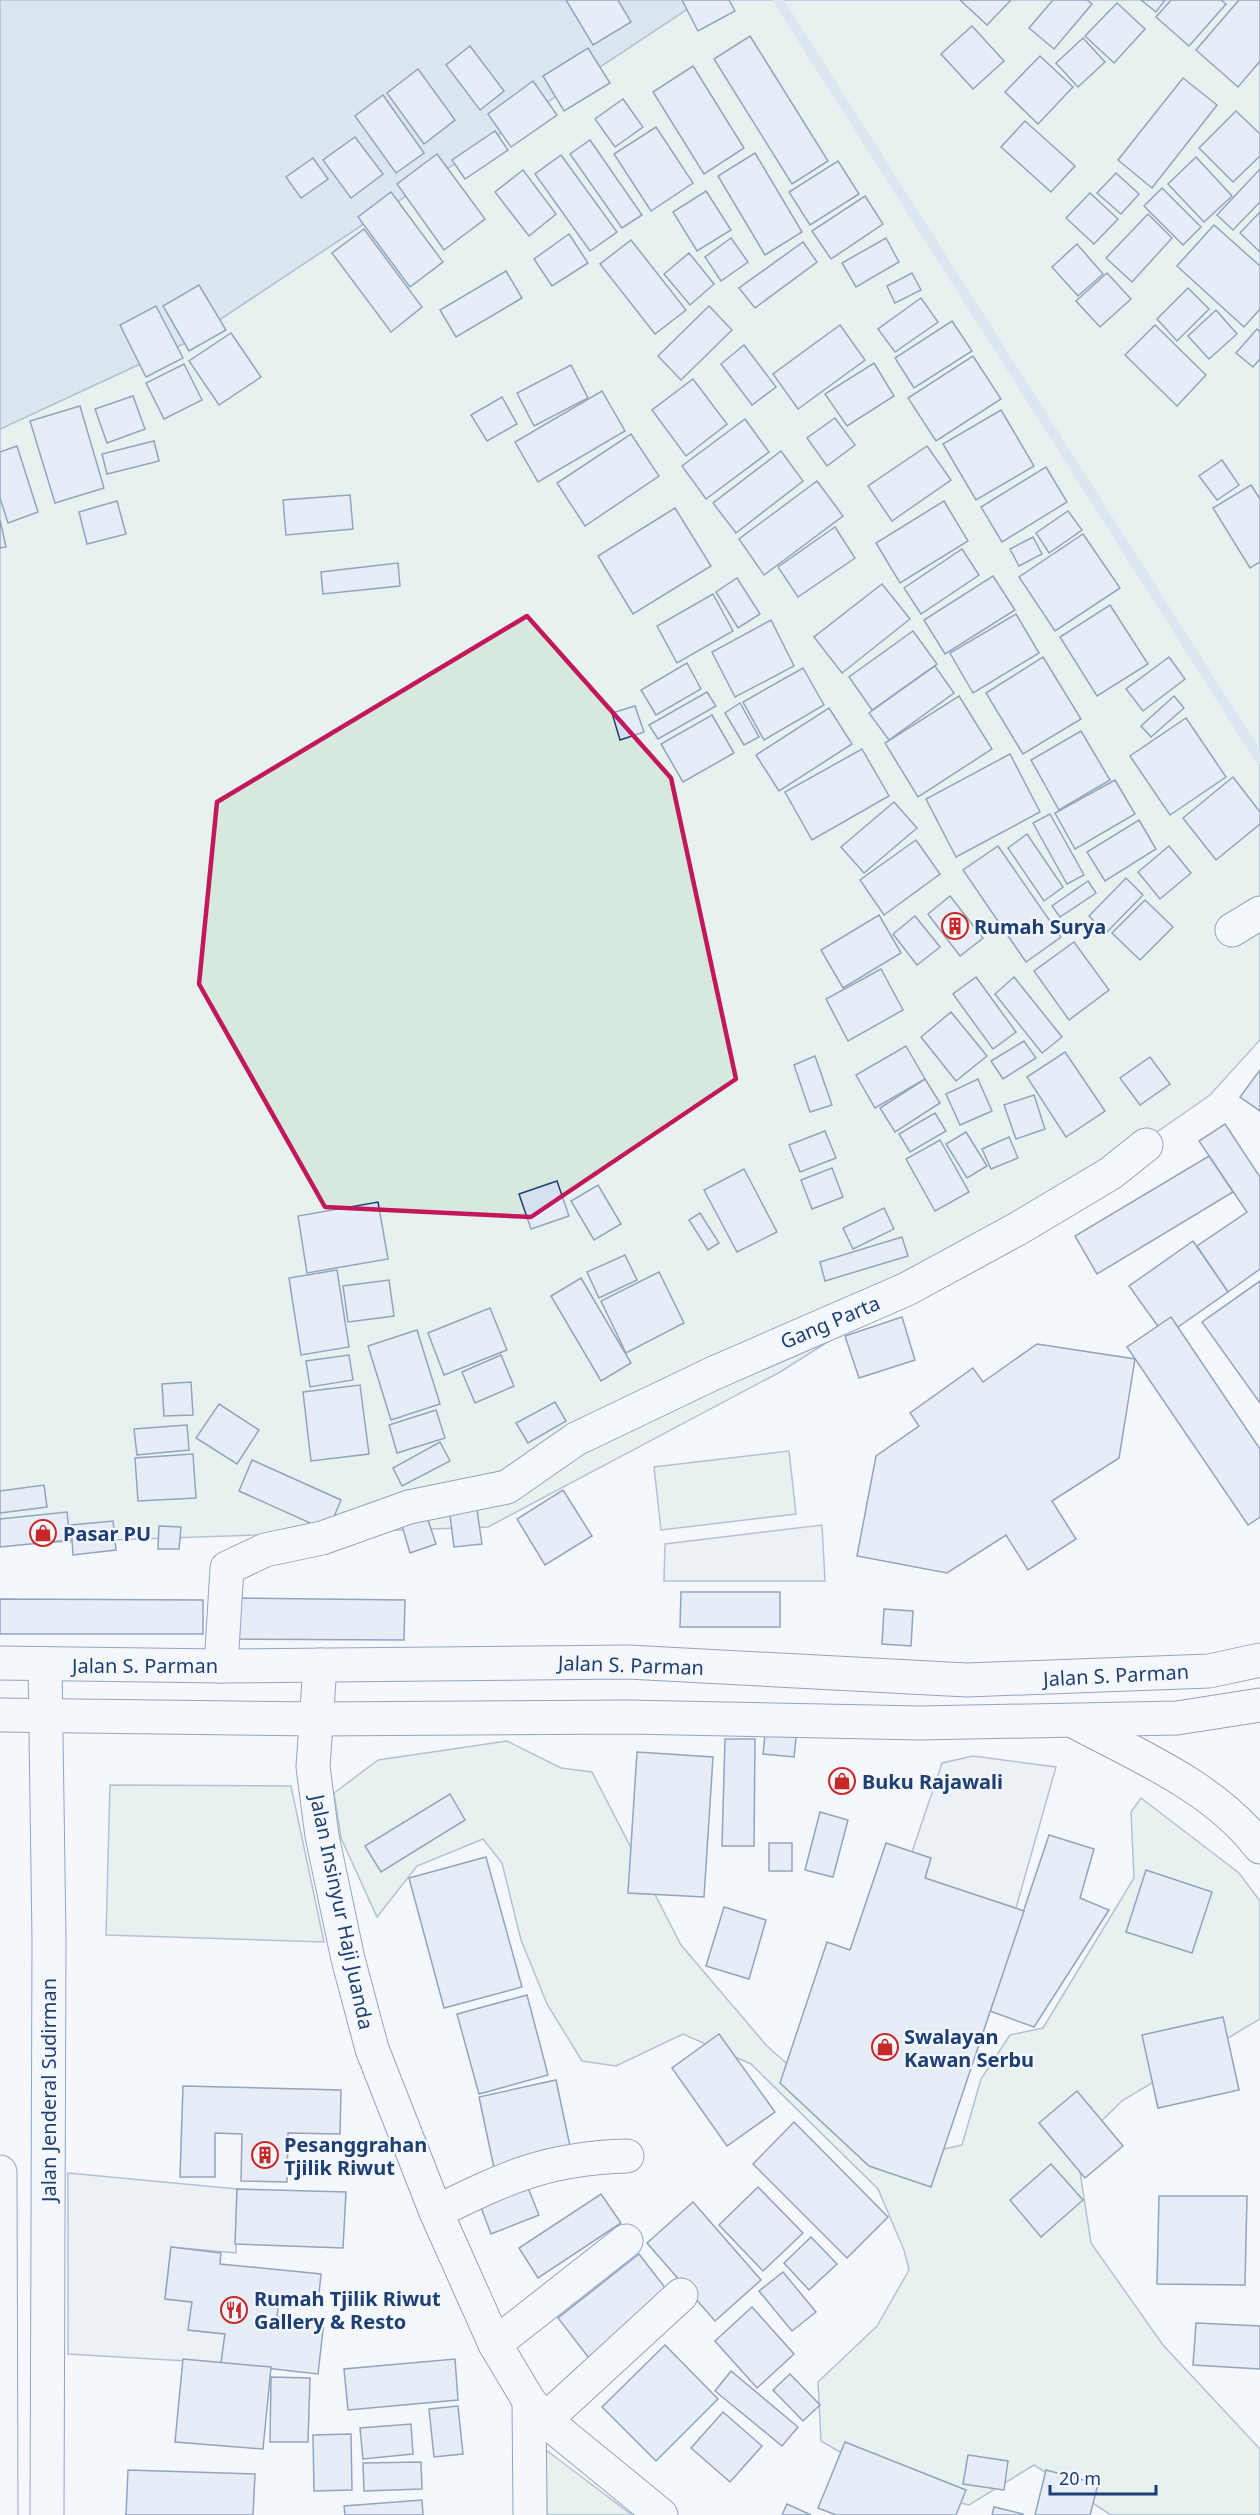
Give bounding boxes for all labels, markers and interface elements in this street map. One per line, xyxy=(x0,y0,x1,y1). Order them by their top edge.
building icon: Rumah Surya xyxy=(940,911,970,941)
place label: Rumah Surya xyxy=(974,913,1106,940)
street label: Gang Parta xyxy=(776,1289,884,1355)
shop icon: Pasar PU xyxy=(28,1518,58,1548)
place label: Pasar PU xyxy=(63,1520,151,1547)
street label: Jalan S. Parman xyxy=(556,1649,704,1681)
street label: Jalan S. Parman xyxy=(70,1652,218,1679)
street label: Jalan S. Parman xyxy=(1040,1658,1190,1692)
shop icon: Buku Rajawali xyxy=(827,1766,857,1796)
place label: Buku Rajawali xyxy=(862,1768,1003,1795)
street label: Jalan Insinyur Haji Juanda xyxy=(303,1790,380,2032)
street label: Jalan Jenderal Sudirman xyxy=(35,1978,62,2204)
place label: Swalayan Kawan Serbu xyxy=(904,2023,1034,2073)
shop icon: Swalayan Kawan Serbu xyxy=(870,2032,900,2062)
place label: Pesanggrahan Tjilik Riwut xyxy=(284,2131,427,2181)
building icon: Pesanggrahan Tjilik Riwut xyxy=(250,2140,280,2170)
place label: Rumah Tjilik Riwut Gallery & Resto xyxy=(254,2285,441,2335)
restaurant icon: Rumah Tjilik Riwut Gallery & Resto xyxy=(219,2295,249,2325)
scale bar xyxy=(1050,2458,1156,2496)
text: 20 m xyxy=(1059,2466,1101,2490)

